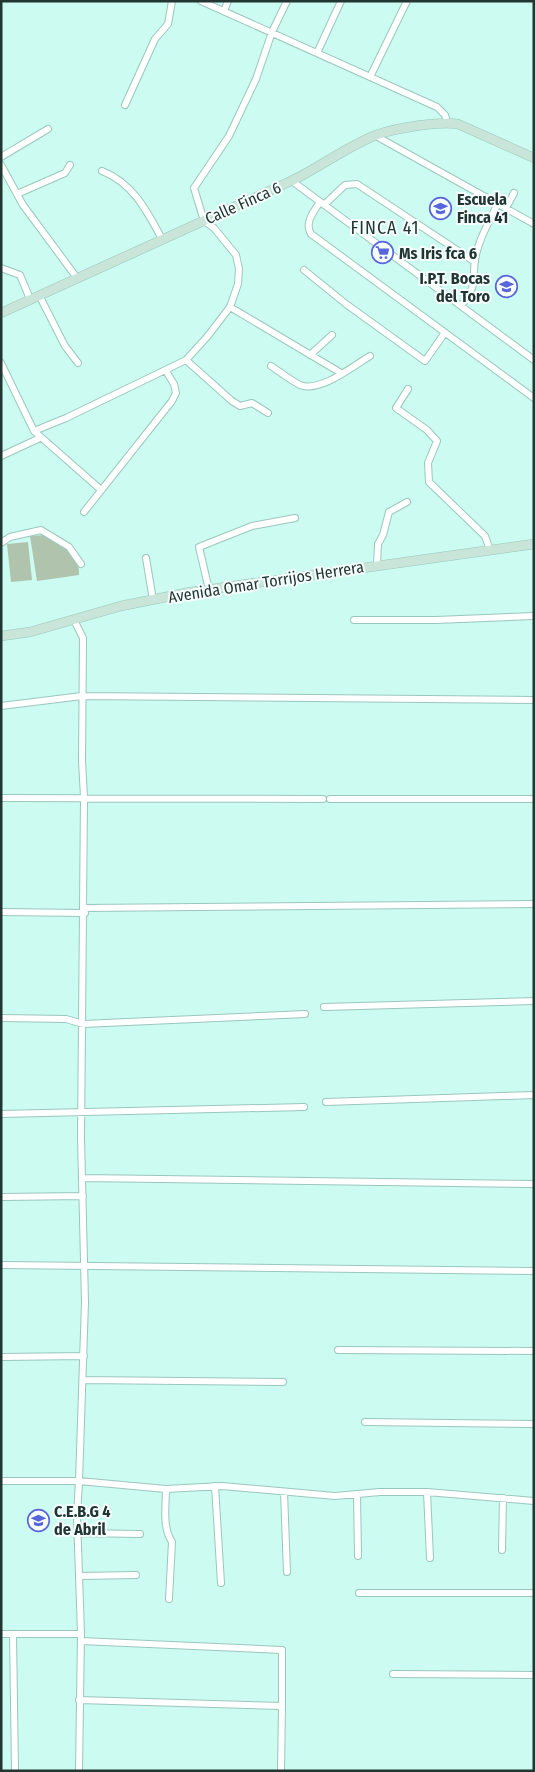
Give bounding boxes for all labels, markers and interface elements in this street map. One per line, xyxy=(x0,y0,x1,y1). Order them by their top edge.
street label: Calle Finca 6 xyxy=(202,178,284,228)
place label: Escuela Finca 41 xyxy=(457,190,508,227)
school or university icon: Escuela Finca 41 xyxy=(429,196,453,220)
district label: FINCA 41 xyxy=(350,217,420,239)
supermarket icon: Ms Iris fca 6 xyxy=(371,241,395,265)
place label: Ms Iris fca 6 xyxy=(399,244,477,263)
place label: I.P.T. Bocas del Toro xyxy=(419,269,490,306)
school or university icon: I.P.T. Bocas del Toro xyxy=(494,275,518,299)
street label: Avenida Omar Torrijos Herrera xyxy=(167,557,365,607)
place label: C.E.B.G 4 de Abril xyxy=(54,1502,111,1539)
school or university icon: C.E.B.G 4 de Abril xyxy=(26,1508,50,1532)

